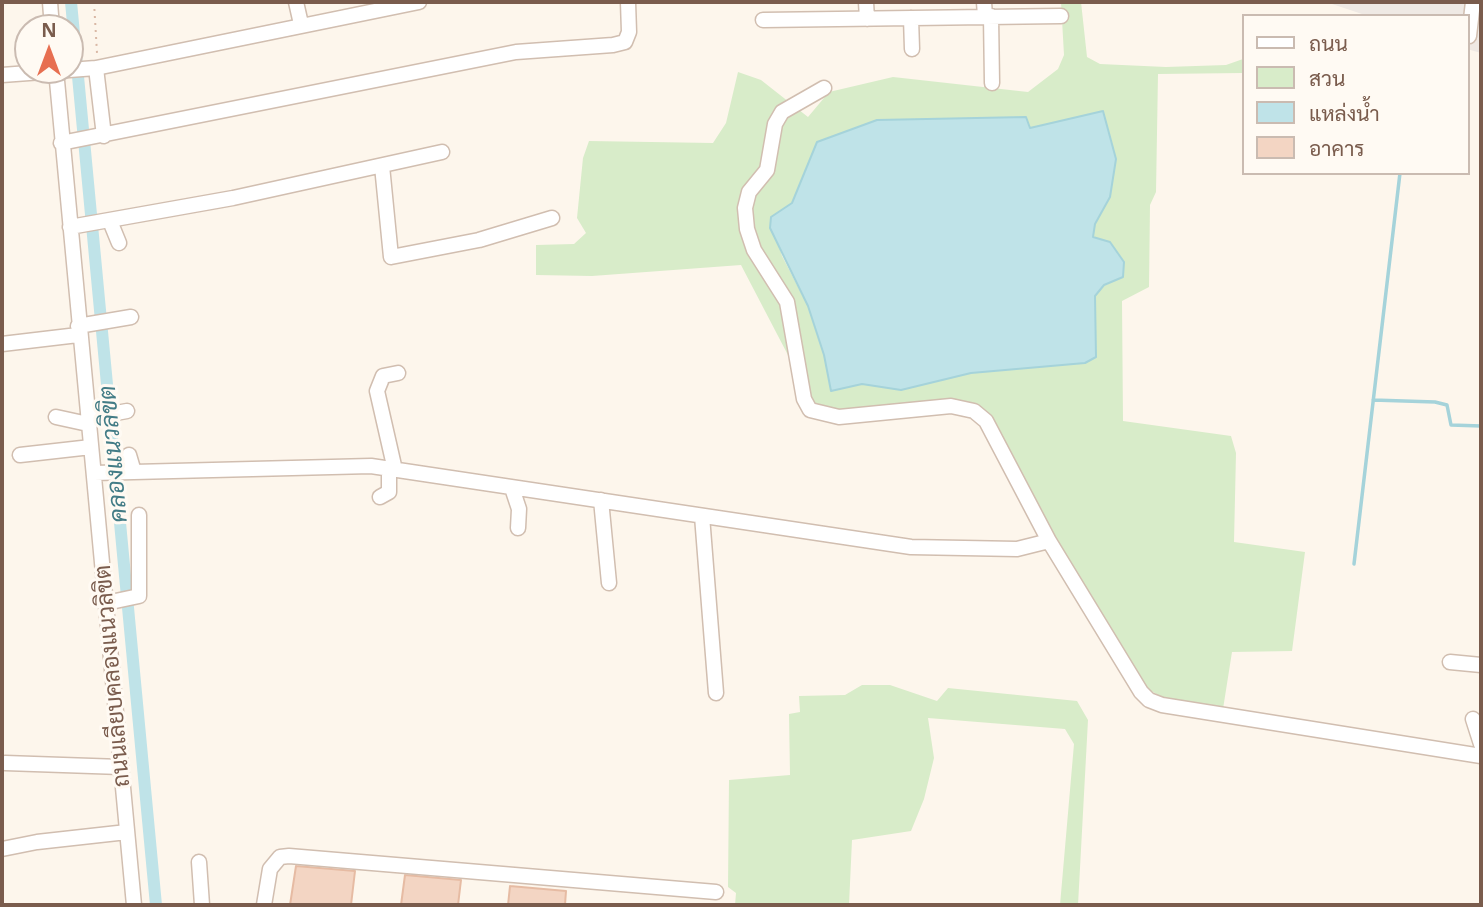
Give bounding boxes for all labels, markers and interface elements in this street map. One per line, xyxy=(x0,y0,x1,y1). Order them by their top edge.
north arrow xyxy=(14,14,84,84)
legend xyxy=(1242,14,1469,175)
text: N xyxy=(41,17,57,43)
text: ถนน xyxy=(1309,29,1348,57)
text: สวน xyxy=(1309,64,1345,92)
text: แหล่งน้ำ xyxy=(1309,99,1380,127)
text: อาคาร xyxy=(1309,134,1365,162)
water label: คลองแนวลิขิต xyxy=(94,384,134,524)
street label: ถนนเลียบคลองแนวลิขิต xyxy=(90,564,136,788)

